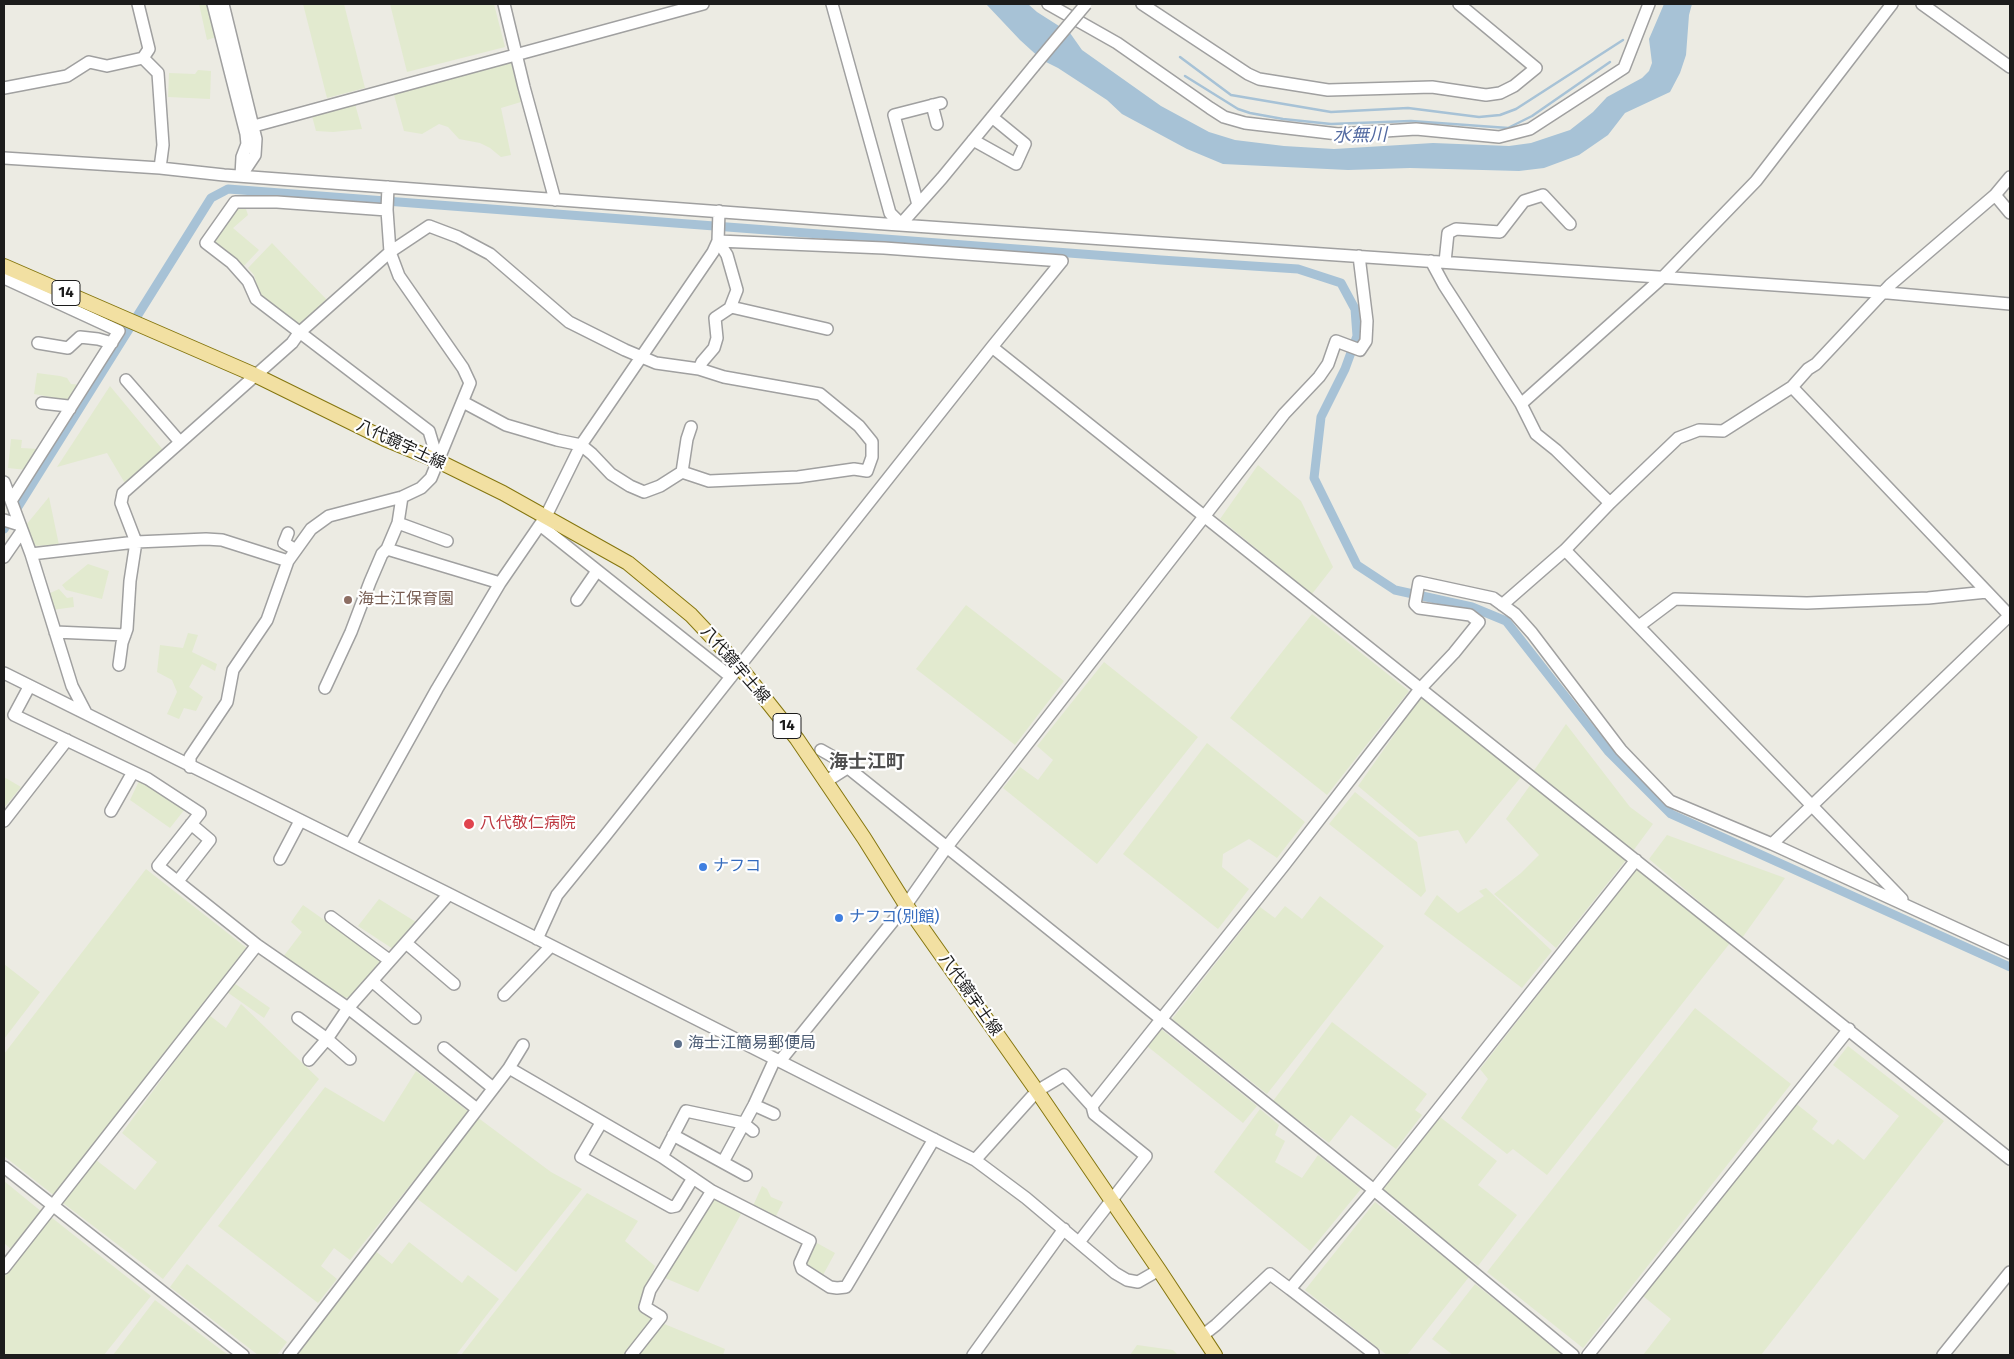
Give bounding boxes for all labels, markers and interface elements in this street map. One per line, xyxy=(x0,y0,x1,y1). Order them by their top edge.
water label: 水無川 xyxy=(1333,125,1387,147)
road number: 14 xyxy=(52,280,80,306)
street label: 八代鏡宇土線 xyxy=(353,416,449,474)
place label: 海士江保育園 xyxy=(358,590,454,610)
marker: 海士江保育園 xyxy=(342,594,354,606)
street label: 八代鏡宇土線 xyxy=(696,622,774,708)
road number: 14 xyxy=(773,714,801,738)
district label: 海士江町 xyxy=(829,752,905,774)
place label: 八代敬仁病院 xyxy=(480,814,576,834)
marker: 八代敬仁病院 xyxy=(462,817,476,831)
place label: ナフコ xyxy=(713,857,761,877)
marker: ナフコ xyxy=(697,861,709,873)
place label: ナフコ(別館) xyxy=(849,908,939,928)
marker: ナフコ(別館) xyxy=(833,912,845,924)
street label: 八代鏡宇土線 xyxy=(935,950,1005,1040)
place label: 海士江簡易郵便局 xyxy=(688,1034,816,1054)
marker: 海士江簡易郵便局 xyxy=(672,1038,684,1050)

